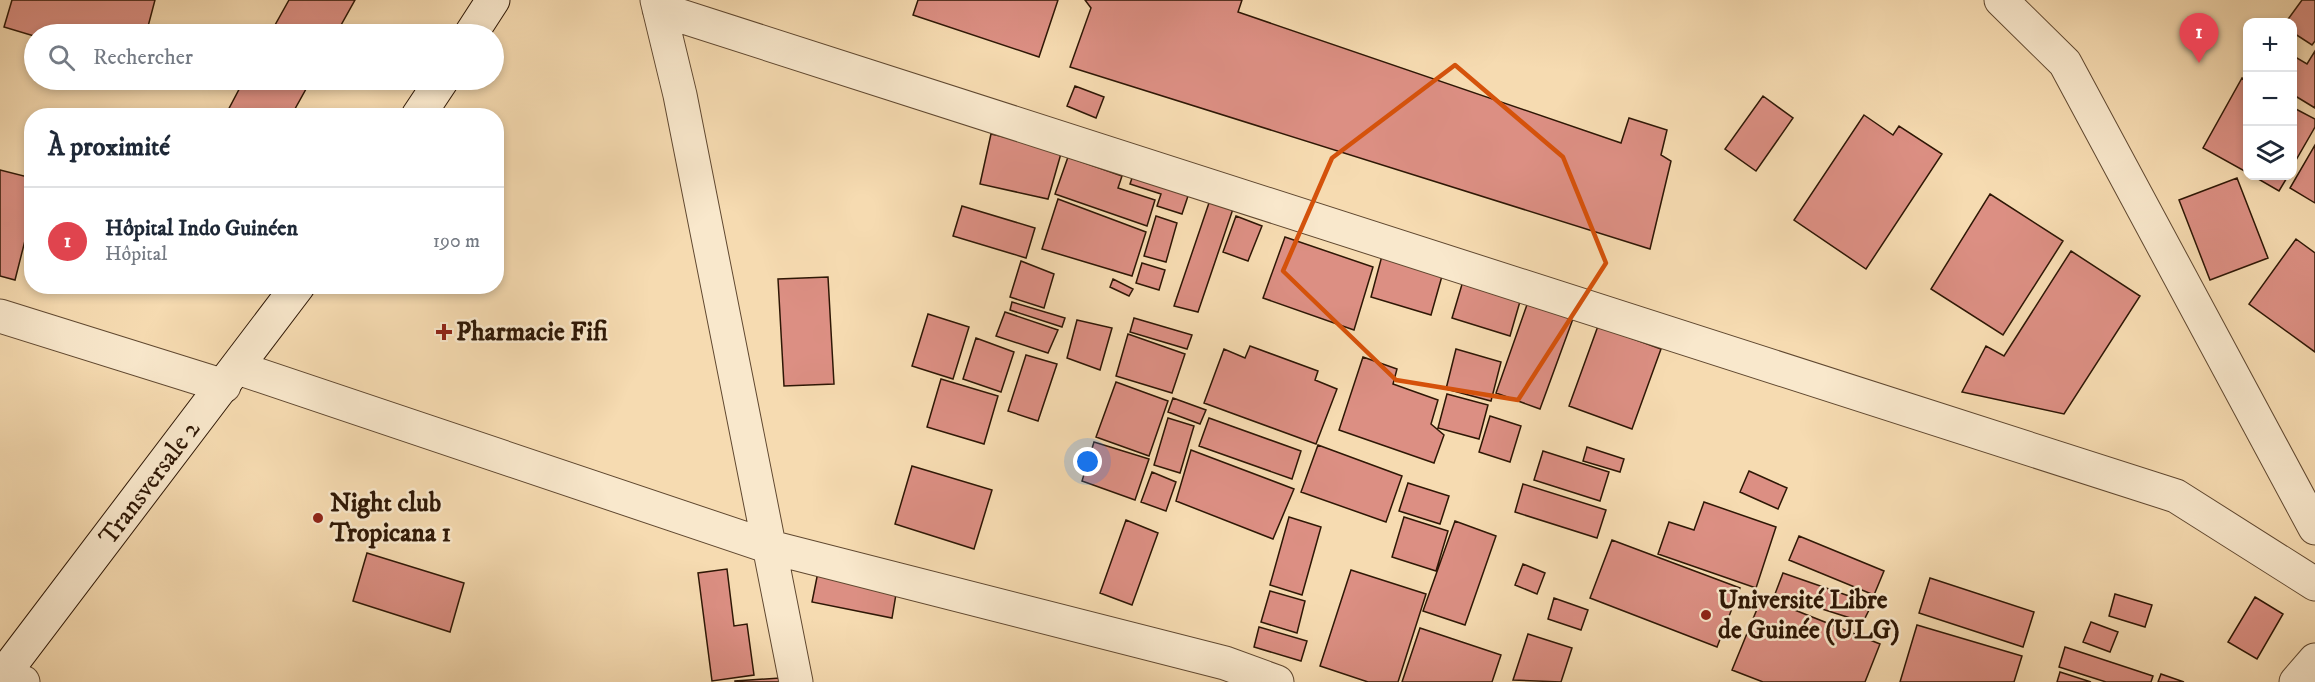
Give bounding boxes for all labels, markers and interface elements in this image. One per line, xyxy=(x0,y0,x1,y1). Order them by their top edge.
pin: 1 xyxy=(2180,14,2218,63)
map controls xyxy=(2243,18,2297,180)
button: + xyxy=(2243,18,2297,72)
search box xyxy=(24,24,504,90)
icon: search xyxy=(45,41,78,74)
text: Rechercher xyxy=(93,44,193,71)
button: − xyxy=(2243,72,2297,126)
button: layers xyxy=(2243,126,2297,180)
text: À proximité xyxy=(48,131,170,164)
text: Hôpital Indo Guinéen xyxy=(105,215,298,242)
text: 1 xyxy=(64,229,71,254)
text: 190 m xyxy=(433,229,480,254)
text: Hôpital xyxy=(105,242,167,267)
place label: Pharmacie Fifi xyxy=(456,316,608,349)
marker: Pharmacie Fifi xyxy=(437,325,451,339)
street label: Transversale 2 xyxy=(92,414,208,552)
your location xyxy=(1073,447,1102,476)
place label: Night club Tropicana 1 xyxy=(329,487,451,550)
marker: Night club Tropicana 1 xyxy=(311,511,325,525)
place label: Université Libre de Guinée (ULG) xyxy=(1718,584,1900,647)
marker: Université Libre de Guinée (ULG) xyxy=(1699,608,1713,622)

